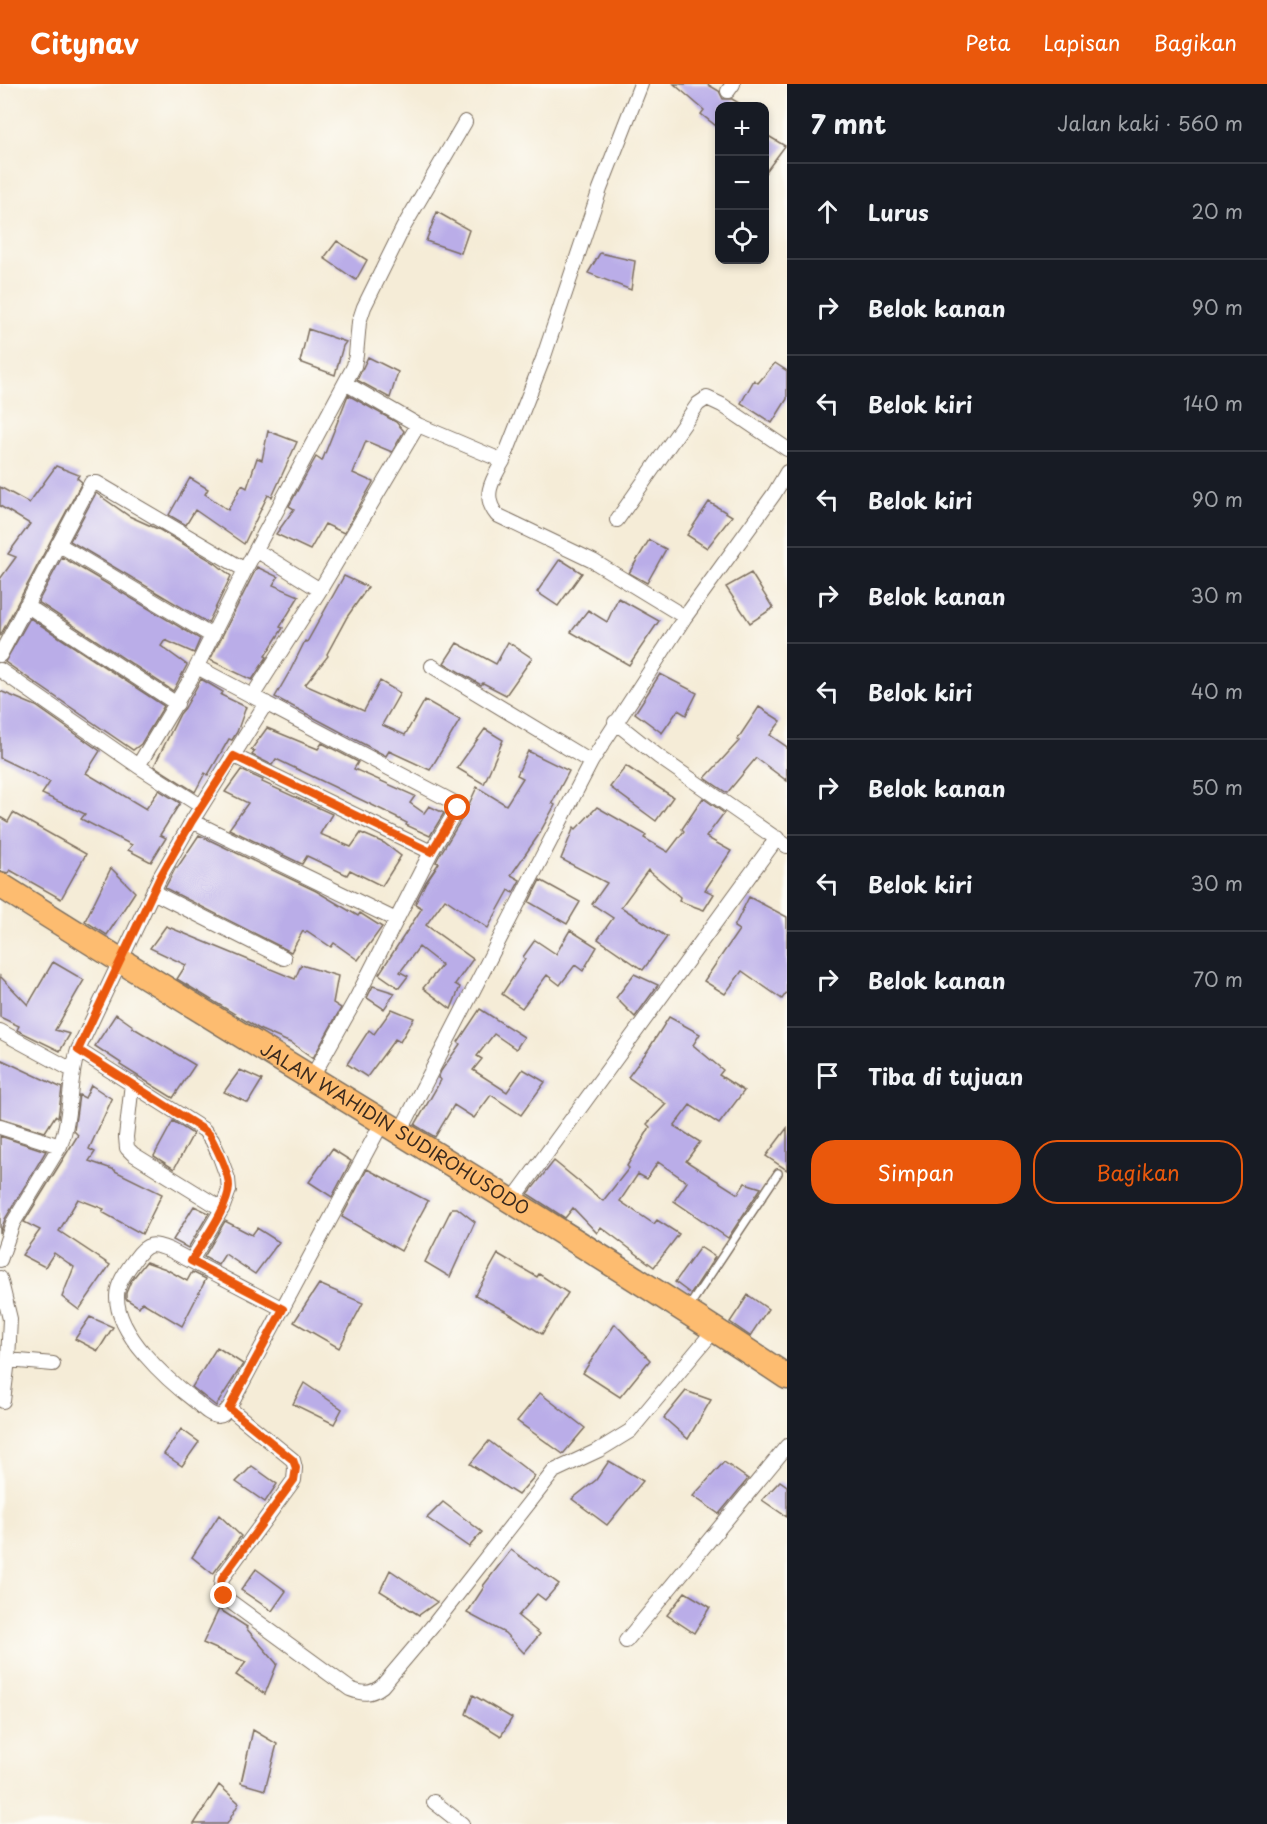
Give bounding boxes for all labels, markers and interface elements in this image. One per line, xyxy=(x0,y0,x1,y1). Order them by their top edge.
text: Citynav xyxy=(30,21,139,64)
text: Peta xyxy=(965,26,1010,58)
text: Lapisan xyxy=(1043,26,1121,58)
text: Bagikan xyxy=(1154,26,1237,58)
map controls xyxy=(715,102,769,264)
button: + xyxy=(715,102,769,156)
text: 7 mnt xyxy=(811,104,886,143)
text: Jalan kaki · 560 m xyxy=(1057,108,1243,138)
button: − xyxy=(715,156,769,210)
icon: ahead xyxy=(811,195,844,228)
text: Lurus xyxy=(868,195,929,228)
text: 20 m xyxy=(1191,196,1243,226)
button: locate xyxy=(715,210,769,264)
icon: right xyxy=(811,291,844,324)
text: Belok kanan xyxy=(868,291,1005,324)
text: 90 m xyxy=(1192,292,1243,322)
icon: left xyxy=(811,387,844,420)
text: Belok kiri xyxy=(868,387,972,420)
text: 140 m xyxy=(1183,388,1243,418)
icon: left xyxy=(811,483,844,516)
text: Belok kiri xyxy=(868,483,972,516)
text: 90 m xyxy=(1192,484,1243,514)
icon: right xyxy=(811,579,844,612)
text: Belok kanan xyxy=(868,579,1005,612)
text: 30 m xyxy=(1190,580,1243,610)
icon: left xyxy=(811,675,844,708)
text: Belok kiri xyxy=(868,675,972,708)
text: 40 m xyxy=(1191,676,1243,706)
icon: right xyxy=(811,771,844,804)
text: Belok kanan xyxy=(868,771,1005,804)
text: 50 m xyxy=(1191,772,1243,802)
route start xyxy=(444,794,470,820)
icon: left xyxy=(811,867,844,900)
text: Belok kiri xyxy=(868,867,972,900)
text: 30 m xyxy=(1190,868,1243,898)
icon: right xyxy=(811,963,844,996)
text: Belok kanan xyxy=(868,963,1005,996)
text: 70 m xyxy=(1193,964,1243,994)
street label: JALAN WAHIDIN SUDIROHUSODO xyxy=(255,1035,535,1221)
icon: arrive xyxy=(811,1059,844,1092)
text: Tiba di tujuan xyxy=(868,1059,1023,1092)
button: Simpan xyxy=(811,1140,1021,1204)
button: Bagikan xyxy=(1033,1140,1243,1204)
route end xyxy=(210,1582,236,1608)

